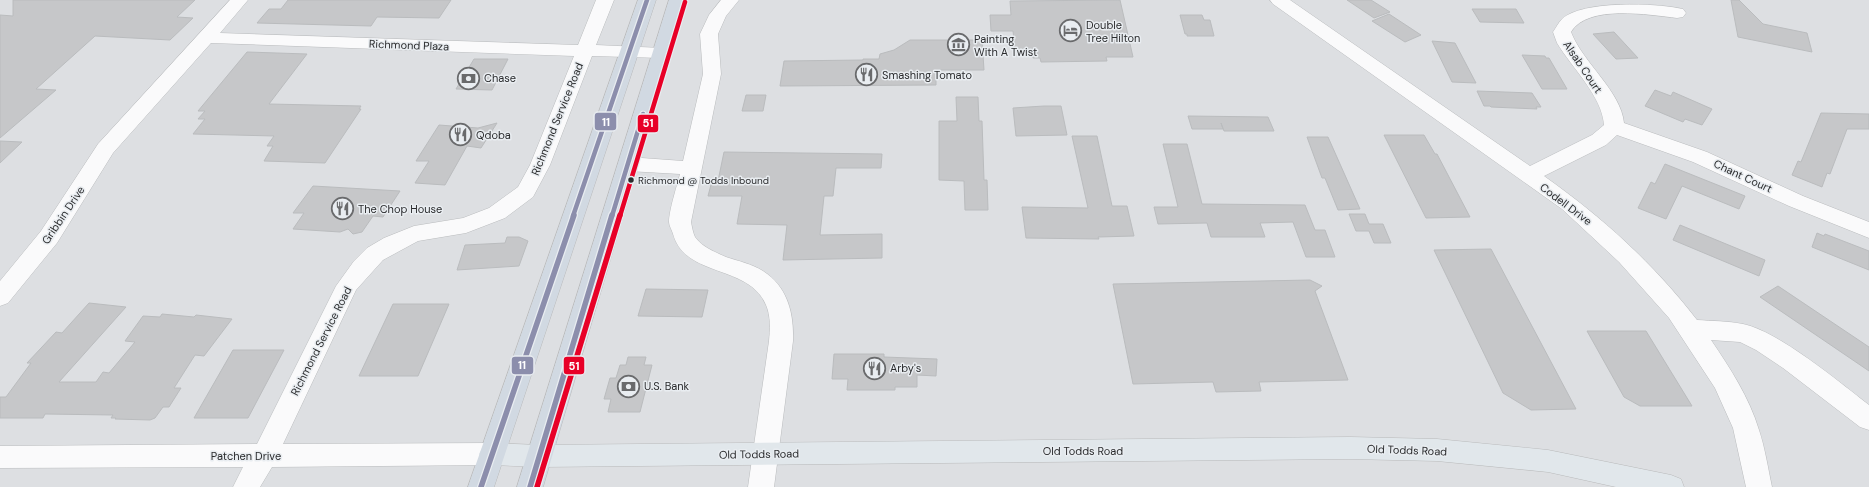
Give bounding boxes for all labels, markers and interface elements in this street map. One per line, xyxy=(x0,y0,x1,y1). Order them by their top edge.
hotel icon: Double Tree Hilton xyxy=(1057,18,1083,44)
place label: Double Tree Hilton xyxy=(1086,18,1140,45)
museum icon: Painting With A Twist xyxy=(945,32,971,58)
place label: Painting With A Twist xyxy=(974,32,1037,59)
street label: Richmond Plaza xyxy=(369,37,449,53)
street label: Alsab Court xyxy=(1560,38,1606,96)
street label: Richmond Service Road xyxy=(528,60,586,177)
restaurant icon: Smashing Tomato xyxy=(853,62,879,88)
bank icon: Chase xyxy=(455,65,481,91)
place label: Smashing Tomato xyxy=(882,68,972,82)
place label: Chase xyxy=(484,71,516,85)
line badge: 11 xyxy=(594,112,617,131)
line badge: 51 xyxy=(637,114,659,133)
text: 11 xyxy=(602,115,610,129)
text: 51 xyxy=(643,116,653,130)
restaurant icon: Qdoba xyxy=(448,122,474,148)
place label: Qdoba xyxy=(476,128,511,142)
street label: Chant Court xyxy=(1712,156,1774,196)
place label: Richmond @ Todds Inbound xyxy=(638,174,769,187)
marker: Richmond @ Todds Inbound xyxy=(626,175,636,185)
street label: Codell Drive xyxy=(1537,180,1595,228)
street label: Gribbin Drive xyxy=(39,183,87,247)
restaurant icon: The Chop House xyxy=(329,196,355,222)
place label: The Chop House xyxy=(358,202,442,216)
street label: Richmond Service Road xyxy=(287,284,355,398)
restaurant icon: Arby's xyxy=(862,355,888,381)
line badge: 11 xyxy=(511,356,534,375)
line badge: 51 xyxy=(563,356,585,375)
text: 11 xyxy=(518,358,526,372)
text: 51 xyxy=(569,359,579,373)
place label: Arby's xyxy=(890,361,921,375)
bank icon: U.S. Bank xyxy=(616,373,642,399)
place label: U.S. Bank xyxy=(644,379,690,393)
street label: Old Todds Road xyxy=(1367,442,1447,458)
street label: Old Todds Road xyxy=(1043,444,1123,458)
street label: Old Todds Road xyxy=(719,446,799,462)
street label: Patchen Drive xyxy=(211,449,281,463)

